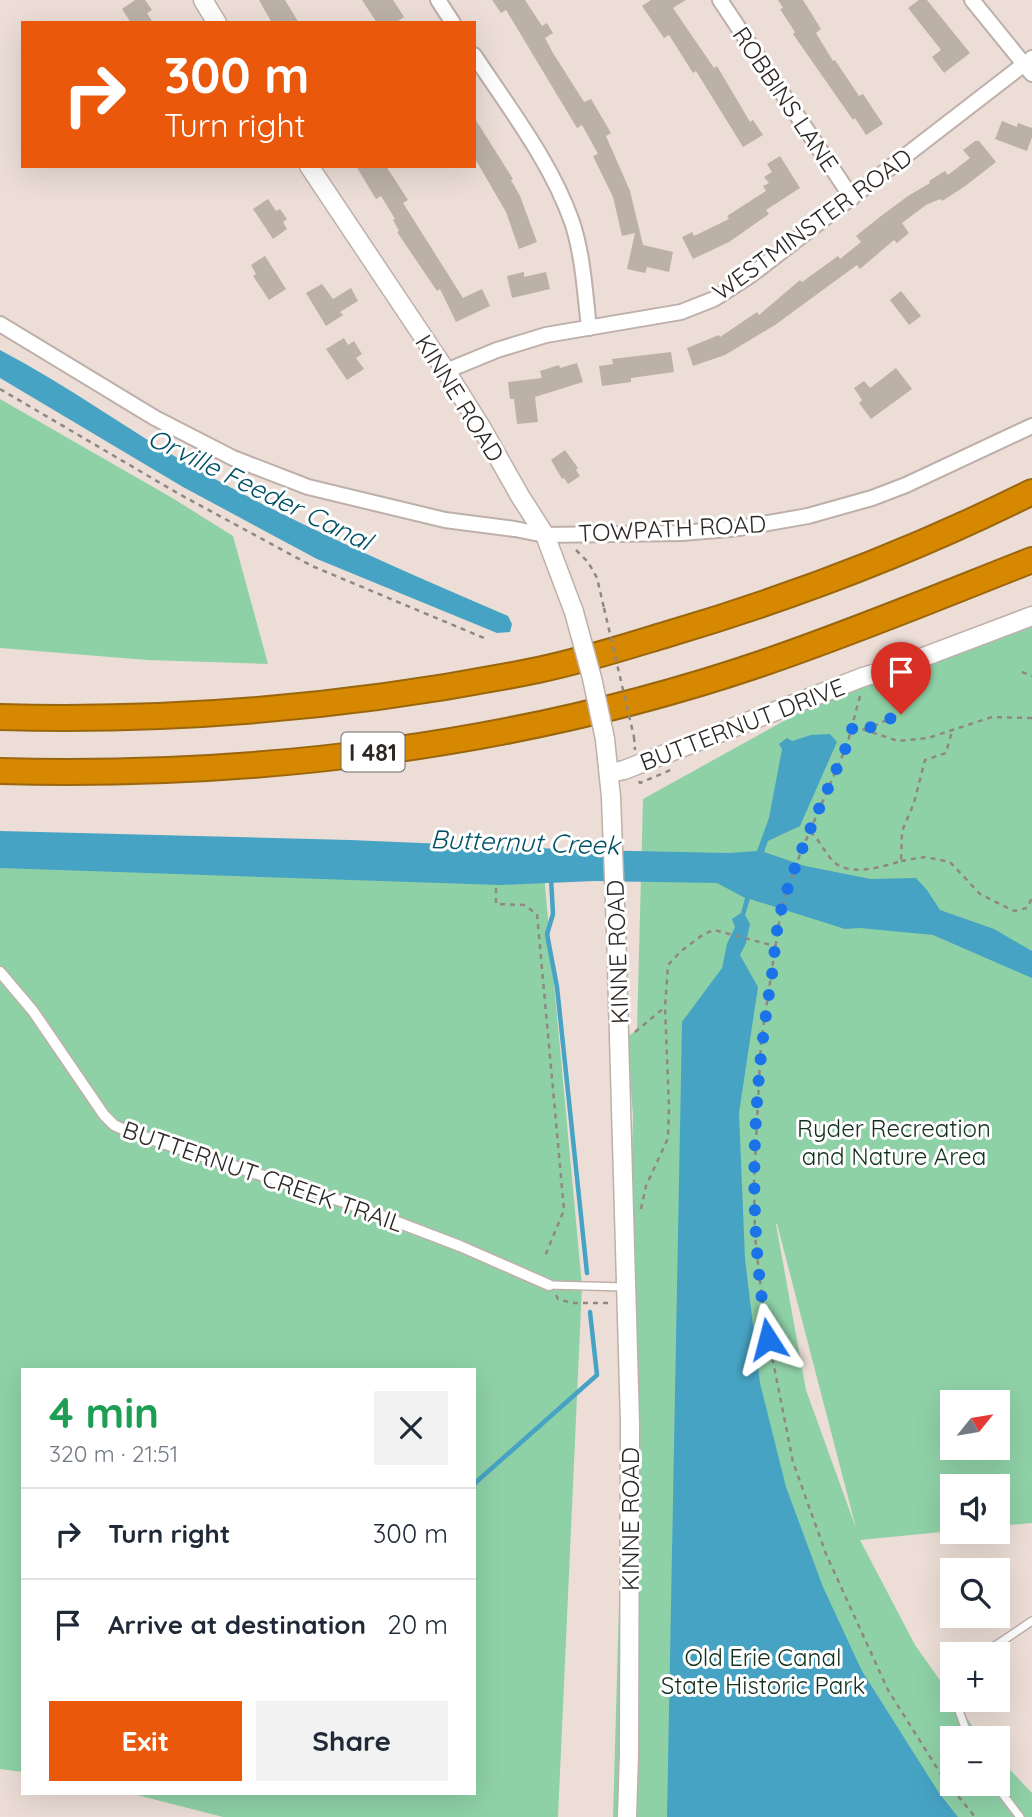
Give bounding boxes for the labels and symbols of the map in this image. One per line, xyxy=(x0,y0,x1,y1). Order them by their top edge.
street label: ROBBINS LANE xyxy=(726,21,846,177)
street label: WESTMINSTER ROAD xyxy=(706,142,918,306)
street label: KINNE ROAD xyxy=(409,329,511,467)
water label: Orville Feeder Canal xyxy=(143,421,380,559)
street label: TOWPATH ROAD xyxy=(577,508,767,548)
pin xyxy=(871,642,931,714)
street label: BUTTERNUT DRIVE xyxy=(635,671,849,777)
road number: I 481 xyxy=(342,732,404,772)
water label: Butternut Creek xyxy=(430,822,622,862)
street label: KINNE ROAD xyxy=(599,879,635,1025)
park label: Ryder Recreation and Nature Area xyxy=(797,1113,991,1171)
street label: BUTTERNUT CREEK TRAIL xyxy=(119,1114,407,1238)
position arrow xyxy=(731,1302,805,1376)
north arrow xyxy=(940,1390,1010,1460)
street label: KINNE ROAD xyxy=(615,1447,645,1591)
park label: Old Erie Canal State Historic Park xyxy=(661,1642,865,1700)

